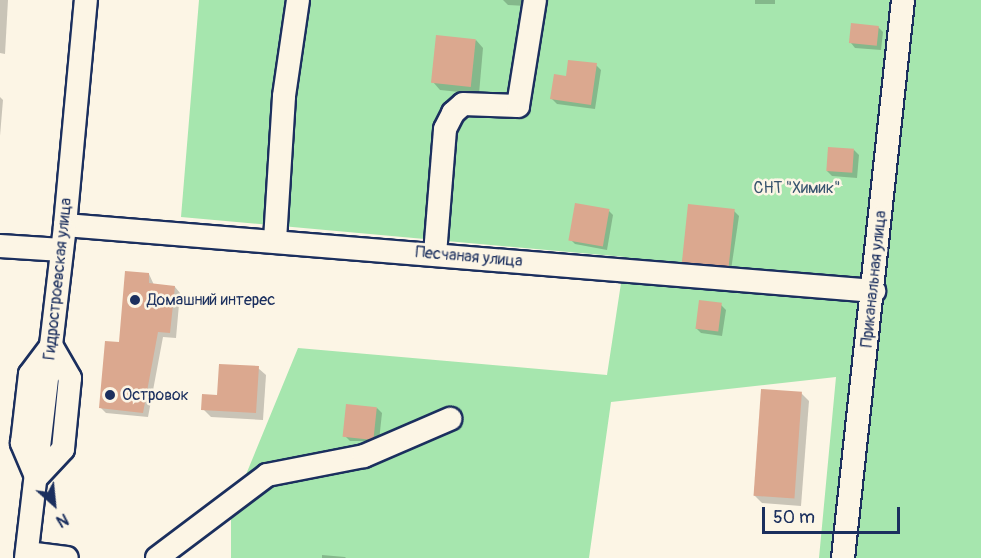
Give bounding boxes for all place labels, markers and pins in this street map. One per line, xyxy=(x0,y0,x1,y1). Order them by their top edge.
place label: Домашний интерес xyxy=(147,290,275,310)
marker: Домашний интерес xyxy=(128,293,142,307)
place label: Островок xyxy=(122,385,189,405)
marker: Островок xyxy=(103,388,117,402)

